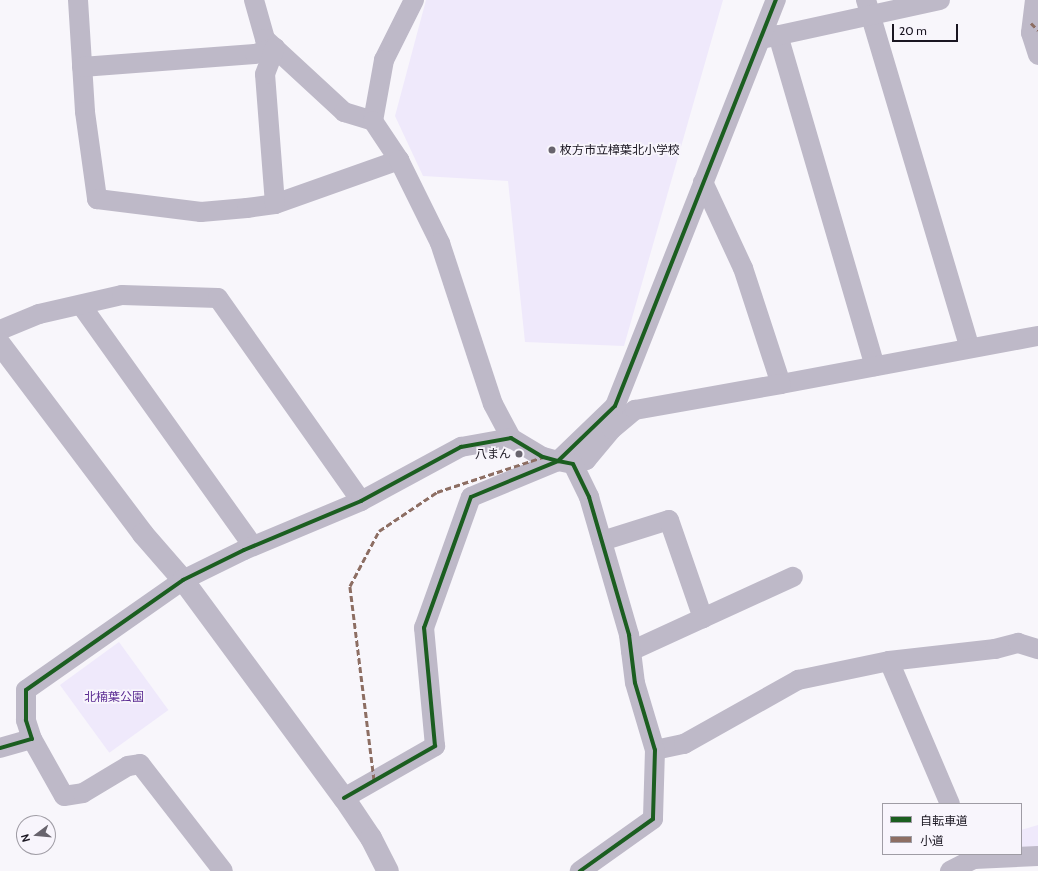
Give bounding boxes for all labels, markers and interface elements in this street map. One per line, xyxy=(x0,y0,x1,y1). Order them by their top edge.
scale bar xyxy=(894,16,960,42)
text: 20 m xyxy=(899,23,927,38)
place label: 枚方市立樟葉北小学校 xyxy=(560,143,680,157)
marker: 枚方市立樟葉北小学校 xyxy=(547,145,557,155)
place label: 八まん xyxy=(475,447,511,461)
marker: 八まん xyxy=(514,449,524,459)
park label: 北楠葉公園 xyxy=(84,690,144,704)
legend xyxy=(882,803,1022,855)
text: 自転車道 xyxy=(920,813,968,828)
north arrow xyxy=(16,815,56,855)
text: N xyxy=(18,832,33,844)
text: 小道 xyxy=(920,833,944,848)

